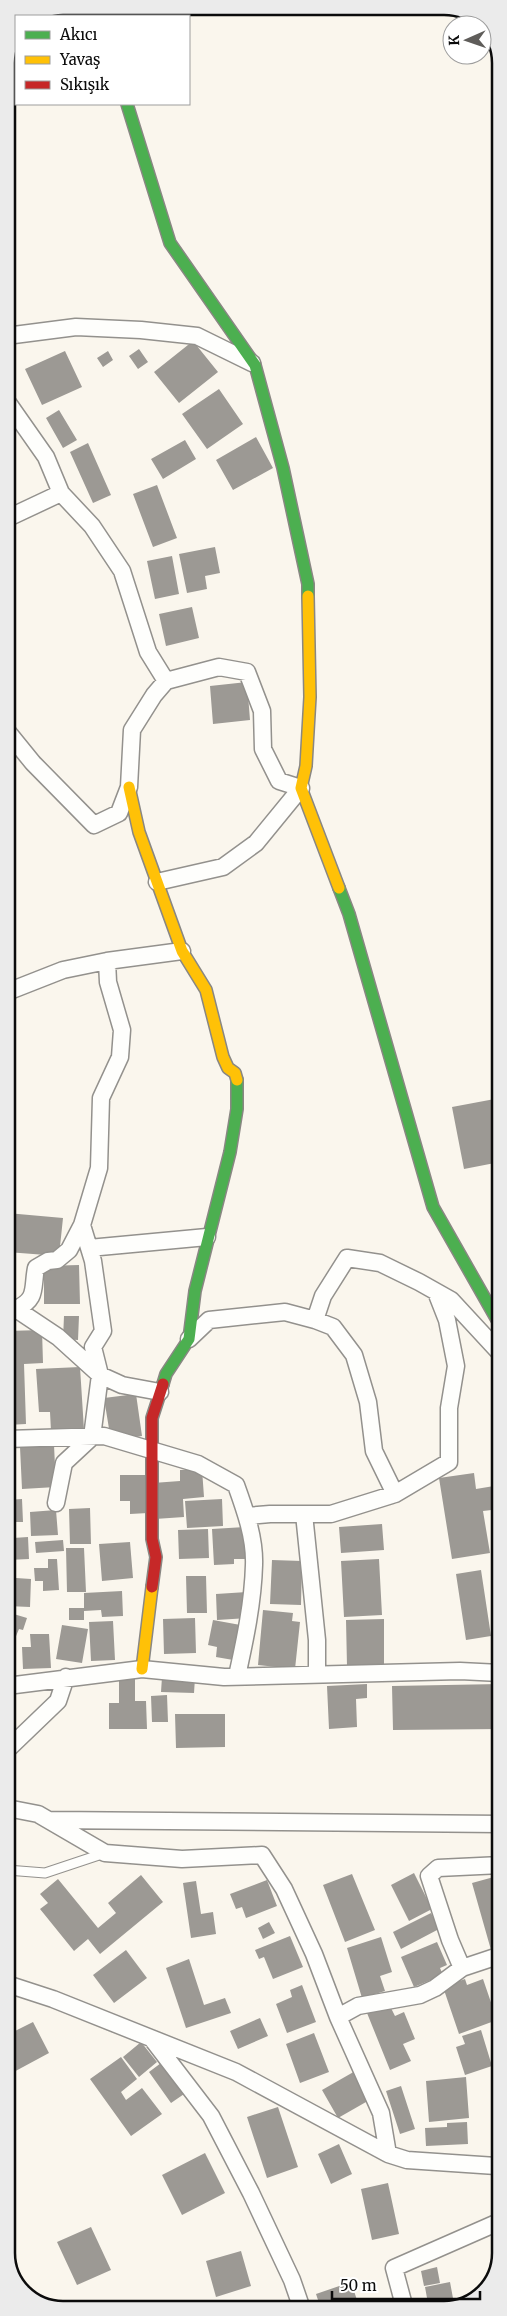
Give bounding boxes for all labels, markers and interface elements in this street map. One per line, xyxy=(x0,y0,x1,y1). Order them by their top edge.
legend xyxy=(15,15,190,105)
north arrow xyxy=(442,15,492,65)
text: Akıcı xyxy=(59,25,98,44)
text: K xyxy=(445,34,463,46)
text: Yavaş xyxy=(59,50,100,69)
text: Sıkışık xyxy=(60,75,110,94)
scale bar xyxy=(332,2268,480,2300)
text: 50 m xyxy=(340,2276,377,2295)

